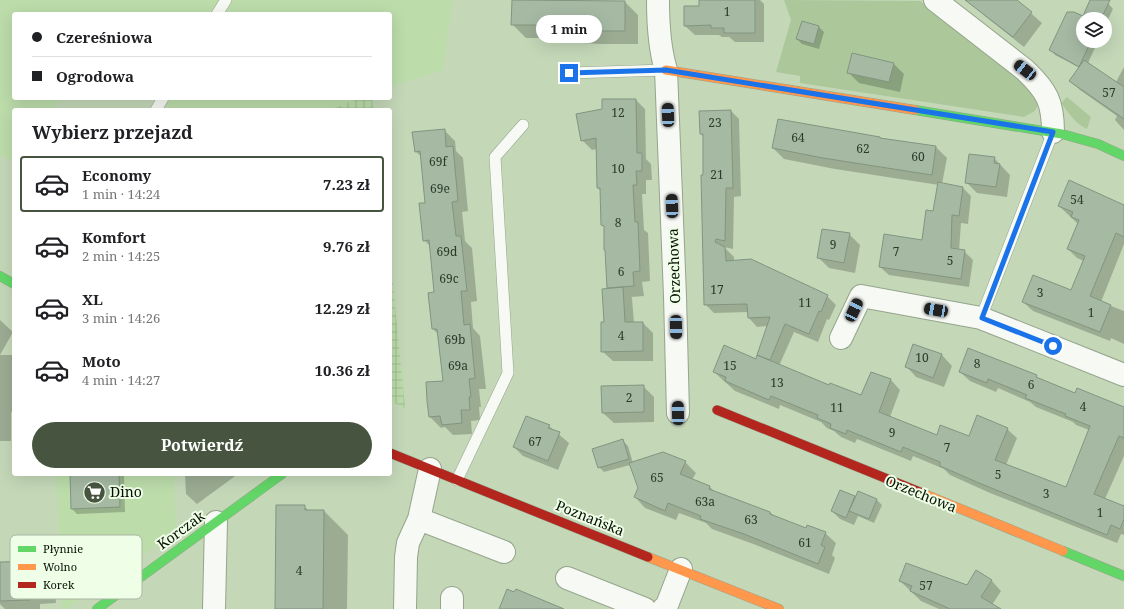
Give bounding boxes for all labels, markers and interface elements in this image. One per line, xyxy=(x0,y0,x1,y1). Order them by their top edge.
house number: 1 xyxy=(724,3,730,20)
map controls xyxy=(1076,12,1112,48)
button: layers xyxy=(1076,12,1112,48)
callout: 1 min xyxy=(536,15,602,43)
text: 1 min xyxy=(551,20,587,38)
text: Czereśniowa xyxy=(56,27,153,47)
car xyxy=(1012,58,1038,82)
route end xyxy=(560,64,578,82)
text: Ogrodowa xyxy=(56,66,134,86)
house number: 57 xyxy=(1102,84,1116,101)
car xyxy=(662,103,674,127)
house number: 12 xyxy=(611,104,625,121)
house number: 23 xyxy=(708,114,722,131)
text: Wybierz przejazd xyxy=(32,120,193,144)
house number: 64 xyxy=(791,129,805,146)
house number: 62 xyxy=(856,140,870,157)
house number: 60 xyxy=(911,148,925,165)
house number: 69f xyxy=(429,153,448,170)
house number: 10 xyxy=(611,160,625,177)
text: Economy xyxy=(82,165,151,185)
icon: car xyxy=(34,166,70,202)
house number: 21 xyxy=(710,166,724,183)
text: 7.23 zł xyxy=(323,174,370,194)
house number: 69e xyxy=(430,180,450,197)
text: 1 min · 14:24 xyxy=(82,185,160,203)
house number: 54 xyxy=(1070,191,1084,208)
car xyxy=(666,194,678,218)
house number: 8 xyxy=(615,214,622,231)
text: Komfort xyxy=(82,227,146,247)
icon: car xyxy=(34,228,70,264)
street label: Orzechowa xyxy=(663,228,684,304)
text: 9.76 zł xyxy=(323,236,370,256)
house number: 9 xyxy=(830,236,836,253)
house number: 69d xyxy=(437,243,458,260)
house number: 7 xyxy=(893,243,900,260)
text: 2 min · 14:25 xyxy=(82,247,160,265)
house number: 5 xyxy=(947,252,953,269)
house number: 6 xyxy=(618,263,625,280)
house number: 69c xyxy=(439,270,459,287)
house number: 17 xyxy=(710,281,724,298)
house number: 3 xyxy=(1037,284,1044,301)
text: XL xyxy=(82,289,103,309)
icon: car xyxy=(34,290,70,326)
house number: 11 xyxy=(798,294,812,311)
car xyxy=(843,297,865,323)
text: 12.29 zł xyxy=(315,298,370,318)
car xyxy=(923,302,949,318)
house number: 1 xyxy=(1088,304,1094,321)
text: 3 min · 14:26 xyxy=(82,309,160,327)
car xyxy=(670,315,682,339)
house number: 4 xyxy=(618,327,625,344)
house number: 69b xyxy=(445,331,465,348)
route start xyxy=(1044,337,1062,355)
house number: 10 xyxy=(915,349,929,366)
text: Moto xyxy=(82,351,121,371)
icon: car xyxy=(34,352,70,388)
house number: 8 xyxy=(974,355,981,372)
house number: 69a xyxy=(448,357,468,374)
house number: 15 xyxy=(723,357,737,374)
text: 10.36 zł xyxy=(315,360,370,380)
text: 4 min · 14:27 xyxy=(82,371,160,389)
house number: 13 xyxy=(770,374,784,391)
house number: 6 xyxy=(1028,376,1035,393)
house number: 2 xyxy=(626,389,632,406)
house number: 4 xyxy=(1080,398,1087,415)
house number: 11 xyxy=(830,399,844,416)
car xyxy=(672,401,684,425)
button: Potwierdź xyxy=(32,422,372,468)
house number: 9 xyxy=(889,424,895,441)
house number: 67 xyxy=(528,433,542,450)
house number: 7 xyxy=(944,439,951,456)
house number: 5 xyxy=(995,466,1001,483)
house number: 65 xyxy=(650,469,664,486)
street label: Orzechowa xyxy=(883,471,960,517)
supermarket icon: Dino xyxy=(82,479,108,505)
place label: Dino xyxy=(110,482,142,501)
house number: 3 xyxy=(1043,485,1050,502)
house number: 63a xyxy=(695,493,715,510)
street label: Poznańska xyxy=(553,495,627,540)
house number: 1 xyxy=(1097,504,1103,521)
street label: Korczak xyxy=(153,505,209,553)
house number: 63 xyxy=(744,511,758,528)
house number: 61 xyxy=(798,534,812,551)
legend xyxy=(10,535,142,599)
text: Płynnie xyxy=(43,541,83,556)
text: Wolno xyxy=(43,559,77,574)
house number: 4 xyxy=(296,562,303,579)
text: Korek xyxy=(43,577,75,592)
house number: 57 xyxy=(919,577,933,594)

